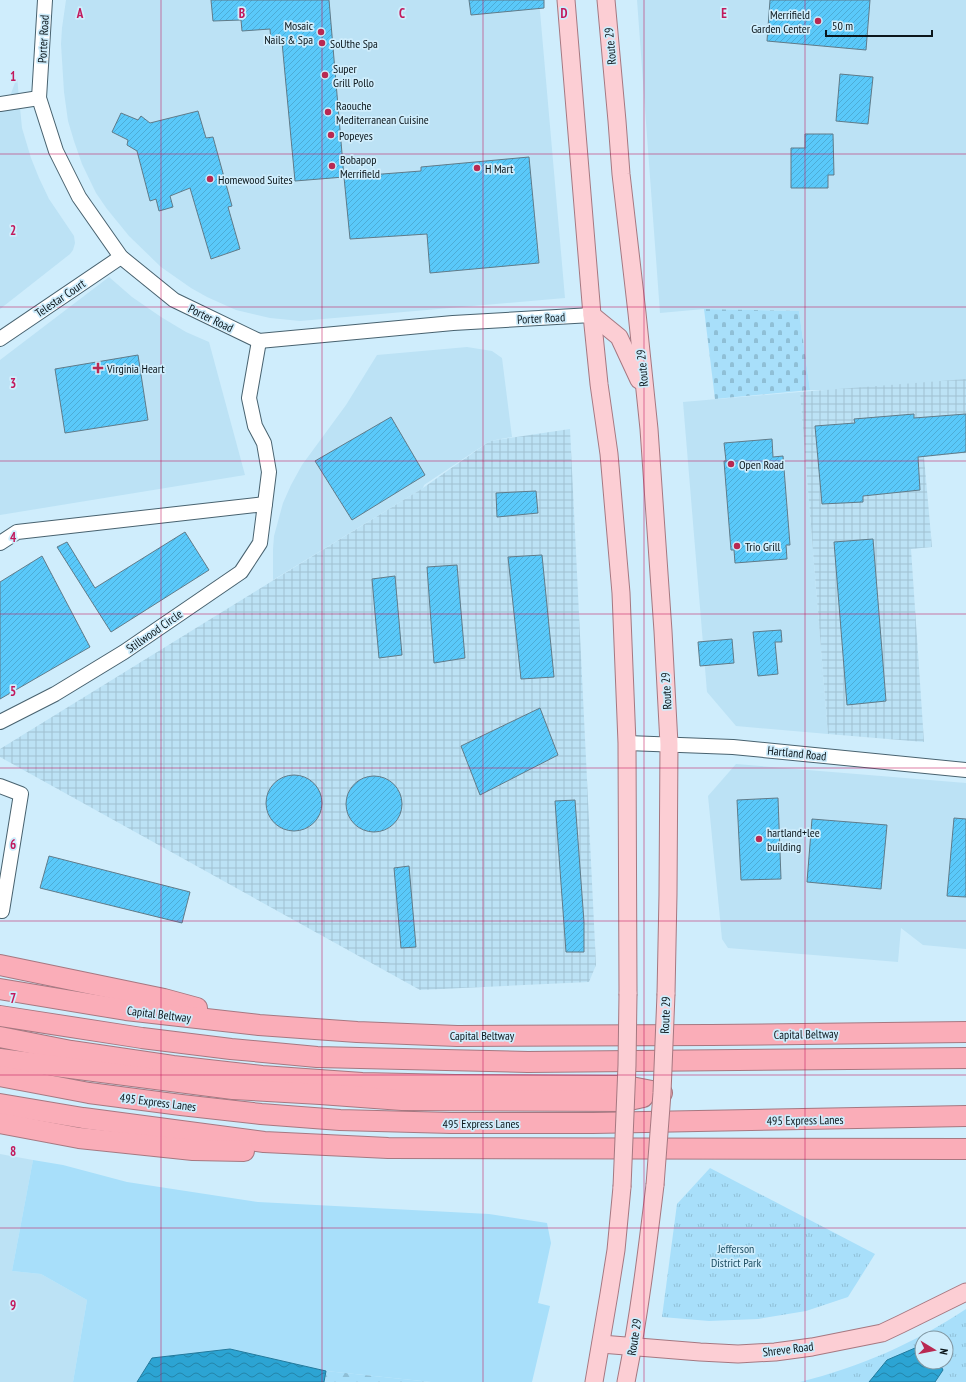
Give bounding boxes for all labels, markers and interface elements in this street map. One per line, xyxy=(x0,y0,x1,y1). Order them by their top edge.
text: A xyxy=(76,5,84,22)
text: B xyxy=(239,5,245,22)
text: C xyxy=(399,5,405,22)
text: D xyxy=(561,5,568,22)
text: E xyxy=(721,5,727,22)
place label: Merrifield Garden Center xyxy=(751,7,811,36)
scale bar xyxy=(826,12,932,38)
street label: Porter Road xyxy=(34,14,52,64)
marker: Merrifield Garden Center xyxy=(813,16,823,26)
place label: Mosaic Nails & Spa xyxy=(264,18,314,47)
text: 50 m xyxy=(832,18,853,33)
marker: Mosaic Nails & Spa xyxy=(316,27,326,37)
street label: Route 29 xyxy=(601,27,619,65)
place label: SoUthe Spa xyxy=(330,36,378,51)
marker: SoUthe Spa xyxy=(317,38,327,48)
place label: Super Grill Pollo xyxy=(333,61,374,90)
text: 1 xyxy=(10,68,16,85)
marker: Super Grill Pollo xyxy=(320,70,330,80)
place label: Raouche Mediterranean Cuisine xyxy=(336,98,429,127)
marker: Raouche Mediterranean Cuisine xyxy=(323,107,333,117)
place label: Popeyes xyxy=(339,128,373,143)
marker: Popeyes xyxy=(326,130,336,140)
place label: Bobapop Merrifield xyxy=(340,152,380,181)
marker: Bobapop Merrifield xyxy=(327,161,337,171)
place label: H Mart xyxy=(485,161,514,176)
marker: H Mart xyxy=(472,163,482,173)
place label: Homewood Suites xyxy=(218,172,293,187)
marker: Homewood Suites xyxy=(205,174,215,184)
text: 2 xyxy=(10,222,16,239)
street label: Telestar Court xyxy=(32,275,89,320)
street label: Porter Road xyxy=(186,301,236,335)
street label: Porter Road xyxy=(516,309,566,327)
street label: Route 29 xyxy=(633,349,651,387)
place label: Virginia Heart xyxy=(106,361,165,376)
marker: Virginia Heart xyxy=(92,362,104,374)
text: 3 xyxy=(10,375,16,392)
place label: Open Road xyxy=(739,457,784,472)
marker: Open Road xyxy=(726,459,736,469)
text: 4 xyxy=(10,529,17,546)
place label: Trio Grill xyxy=(745,539,781,554)
marker: Trio Grill xyxy=(732,541,742,551)
street label: Stillwood Circle xyxy=(123,606,185,656)
street label: Route 29 xyxy=(658,672,674,710)
text: 5 xyxy=(10,683,16,700)
street label: Hartland Road xyxy=(767,742,827,764)
place label: hartland+lee building xyxy=(767,825,820,854)
marker: hartland+lee building xyxy=(754,834,764,844)
text: 6 xyxy=(10,836,16,853)
text: 7 xyxy=(10,990,16,1007)
street label: Route 29 xyxy=(657,996,673,1034)
street label: Capital Beltway xyxy=(126,1003,192,1025)
street label: Capital Beltway xyxy=(774,1026,839,1042)
street label: Capital Beltway xyxy=(450,1028,515,1043)
street label: 495 Express Lanes xyxy=(119,1090,197,1114)
street label: 495 Express Lanes xyxy=(766,1112,844,1128)
street label: 495 Express Lanes xyxy=(443,1116,519,1131)
text: 8 xyxy=(10,1143,16,1160)
park label: Jefferson District Park xyxy=(711,1241,761,1270)
text: 9 xyxy=(10,1297,16,1314)
street label: Route 29 xyxy=(624,1317,644,1357)
north arrow xyxy=(914,1330,954,1370)
street label: Shreve Road xyxy=(762,1338,814,1360)
text: N xyxy=(936,1348,951,1356)

